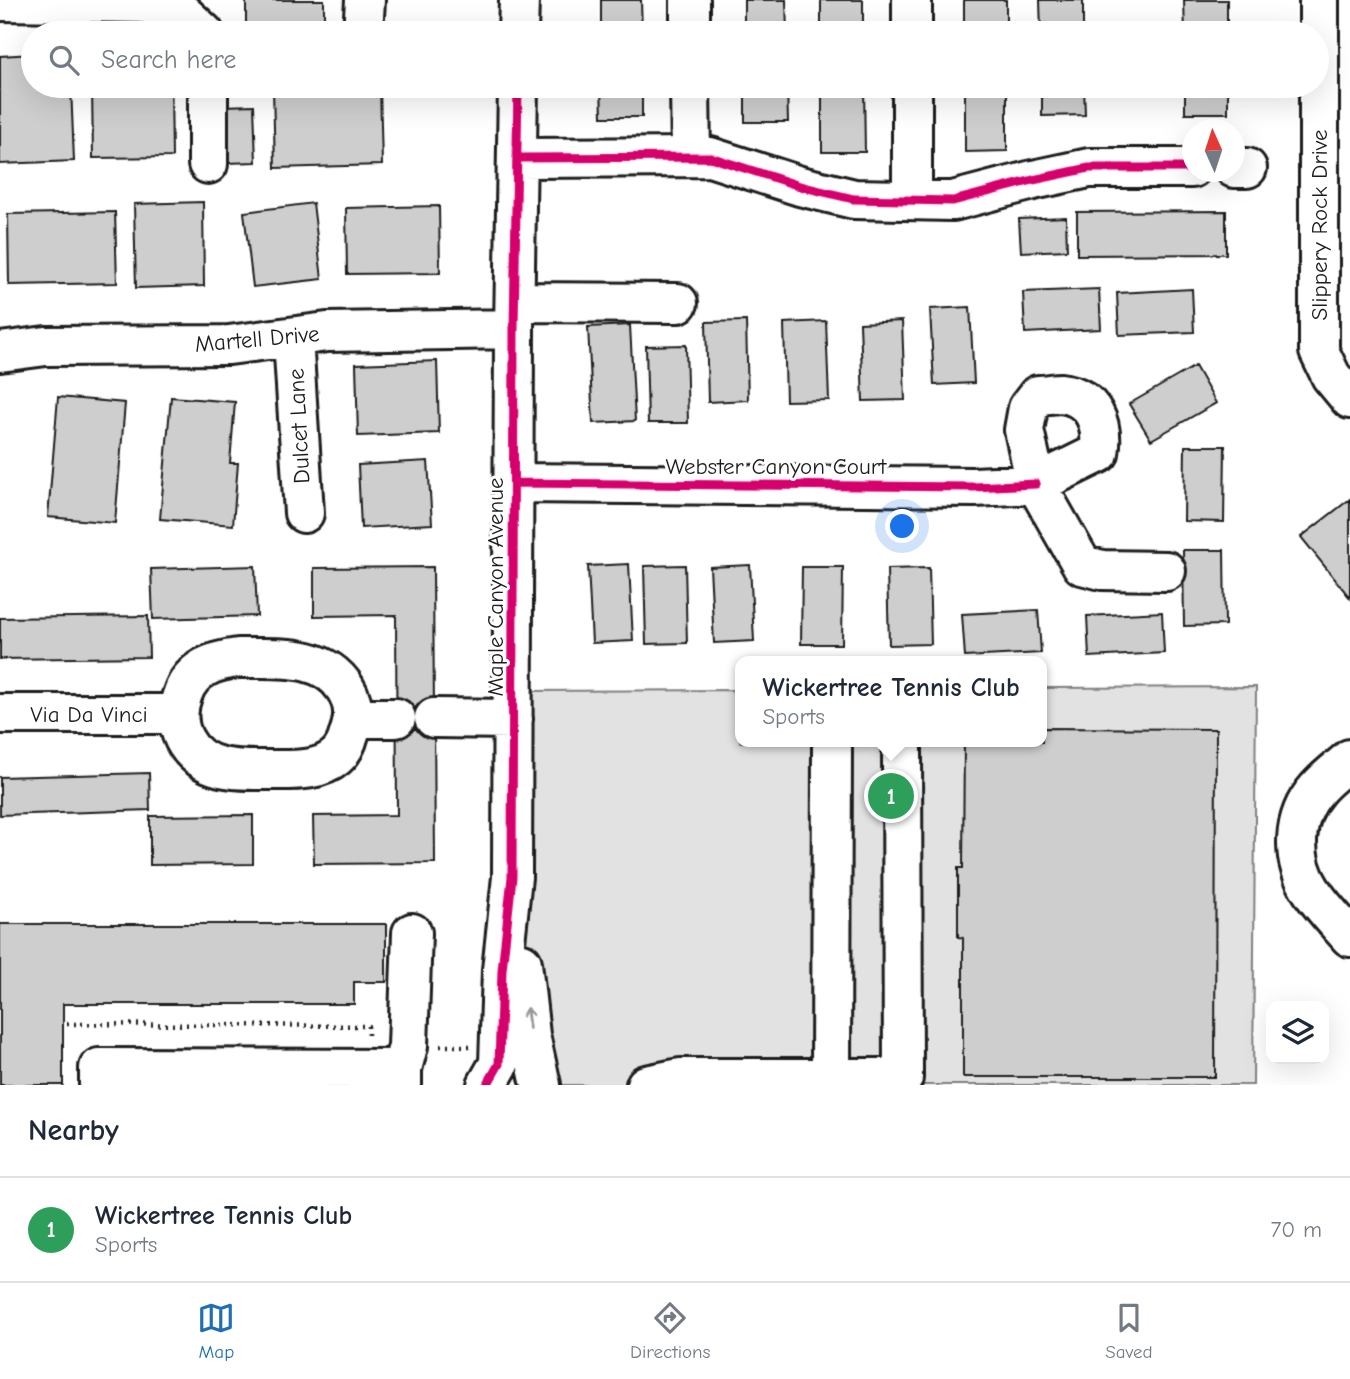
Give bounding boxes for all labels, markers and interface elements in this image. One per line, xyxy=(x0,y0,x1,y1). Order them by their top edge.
search box xyxy=(21,21,1329,98)
icon: search xyxy=(45,41,83,79)
text: Search here xyxy=(101,45,236,75)
north arrow xyxy=(1182,119,1245,182)
street label: Slippery Rock Drive xyxy=(1306,130,1333,321)
street label: Martell Drive xyxy=(194,320,320,358)
street label: Dulcet Lane xyxy=(282,368,316,484)
street label: Webster Canyon Court xyxy=(666,453,888,480)
street label: Maple Canyon Avenue xyxy=(482,478,509,696)
your location xyxy=(885,509,919,543)
popup xyxy=(735,656,1047,747)
text: Wickertree Tennis Club xyxy=(762,673,1020,703)
street label: Via Da Vinci xyxy=(30,701,148,728)
text: Sports xyxy=(762,703,825,730)
pin: 1 xyxy=(868,770,914,822)
map controls xyxy=(1266,1001,1329,1064)
button: layers xyxy=(1266,1001,1329,1064)
one-way arrow xyxy=(521,1007,534,1030)
text: Nearby xyxy=(28,1113,119,1148)
text: Wickertree Tennis Club xyxy=(95,1201,352,1231)
text: 1 xyxy=(46,1216,56,1243)
text: 70 m xyxy=(1270,1216,1322,1243)
text: Sports xyxy=(95,1231,157,1258)
tab: Map xyxy=(197,1299,235,1363)
tab: Directions xyxy=(630,1299,710,1363)
tab: Saved xyxy=(1105,1299,1153,1363)

